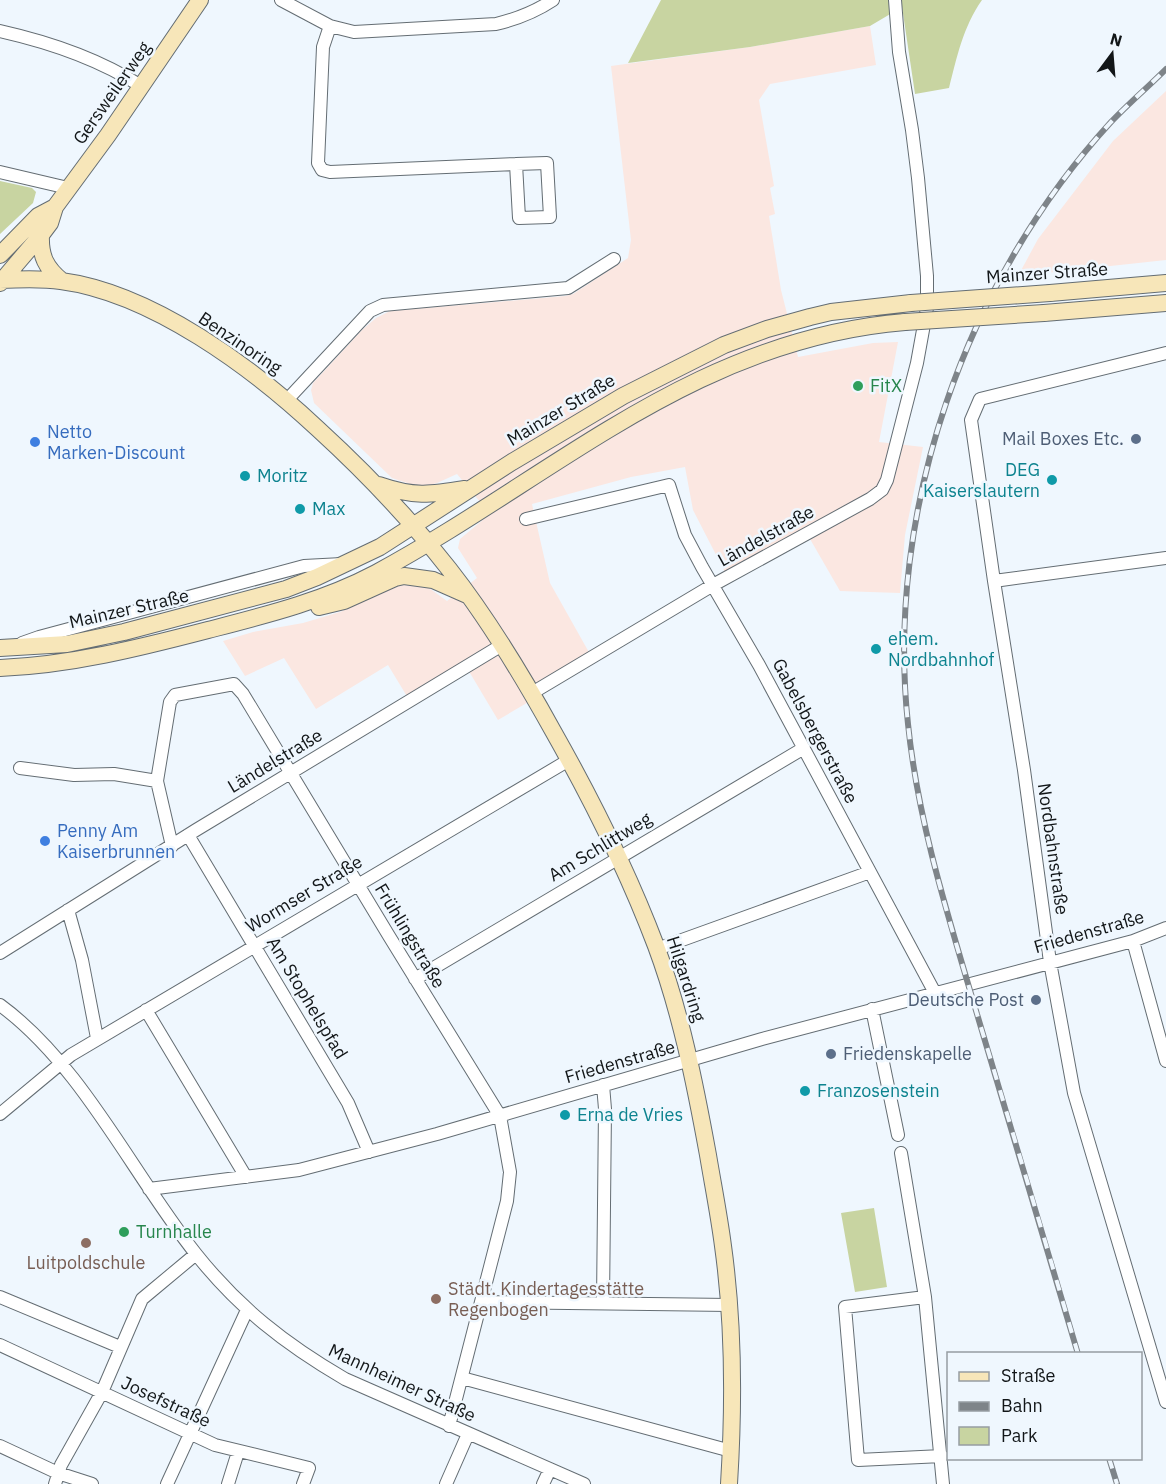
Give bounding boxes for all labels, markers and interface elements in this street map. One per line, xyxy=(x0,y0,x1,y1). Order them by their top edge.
north arrow xyxy=(1082,24,1142,84)
text: N xyxy=(1108,28,1124,51)
street label: Gersweilerweg xyxy=(68,36,156,149)
street label: Mainzer Straße xyxy=(985,257,1109,288)
street label: Benzinoring xyxy=(194,306,287,379)
street label: Mainzer Straße xyxy=(502,368,619,451)
place label: FitX xyxy=(870,374,902,397)
marker: FitX xyxy=(851,379,865,393)
place label: Netto Marken-Discount xyxy=(47,420,185,464)
place label: Mail Boxes Etc. xyxy=(1002,427,1124,450)
marker: Mail Boxes Etc. xyxy=(1129,432,1143,446)
marker: Netto Marken-Discount xyxy=(28,435,42,449)
place label: DEG Kaiserslautern xyxy=(923,458,1040,502)
place label: Moritz xyxy=(257,464,307,487)
marker: Moritz xyxy=(238,469,252,483)
marker: DEG Kaiserslautern xyxy=(1045,473,1059,487)
place label: Max xyxy=(312,497,345,520)
street label: Ländelstraße xyxy=(714,500,818,571)
marker: Max xyxy=(293,502,307,516)
street label: Mainzer Straße xyxy=(67,584,191,633)
place label: ehem. Nordbahnhof xyxy=(888,627,994,671)
marker: ehem. Nordbahnhof xyxy=(869,642,883,656)
street label: Gabelsbergerstraße xyxy=(767,654,863,807)
street label: Ländelstraße xyxy=(223,723,326,798)
street label: Nordbahnstraße xyxy=(1033,782,1074,916)
street label: Am Schlittweg xyxy=(544,807,656,886)
place label: Penny Am Kaiserbrunnen xyxy=(57,819,175,863)
marker: Penny Am Kaiserbrunnen xyxy=(38,834,52,848)
street label: Wormser Straße xyxy=(241,850,366,937)
street label: Frühlingstraße xyxy=(370,879,451,993)
street label: Friedenstraße xyxy=(1031,905,1147,958)
street label: Am Stophelspfad xyxy=(262,932,353,1063)
street label: Hilgardring xyxy=(662,933,711,1025)
place label: Deutsche Post xyxy=(908,988,1024,1011)
marker: Deutsche Post xyxy=(1029,993,1043,1007)
street label: Friedenstraße xyxy=(562,1035,678,1088)
place label: Friedenskapelle xyxy=(843,1042,972,1065)
marker: Friedenskapelle xyxy=(824,1047,838,1061)
place label: Franzosenstein xyxy=(817,1079,940,1102)
marker: Franzosenstein xyxy=(798,1084,812,1098)
place label: Erna de Vries xyxy=(577,1103,683,1126)
marker: Erna de Vries xyxy=(558,1108,572,1122)
place label: Turnhalle xyxy=(136,1220,212,1243)
marker: Turnhalle xyxy=(117,1225,131,1239)
marker: Luitpoldschule xyxy=(79,1236,93,1250)
place label: Luitpoldschule xyxy=(27,1251,146,1274)
place label: Städt. Kindertagesstätte Regenbogen xyxy=(448,1277,644,1321)
marker: Städt. Kindertagesstätte Regenbogen xyxy=(429,1292,443,1306)
street label: Mannheimer Straße xyxy=(325,1338,480,1427)
legend xyxy=(947,1352,1142,1460)
text: Straße xyxy=(1001,1364,1055,1387)
street label: Josefstraße xyxy=(118,1371,215,1432)
text: Bahn xyxy=(1001,1394,1043,1417)
text: Park xyxy=(1001,1424,1038,1447)

